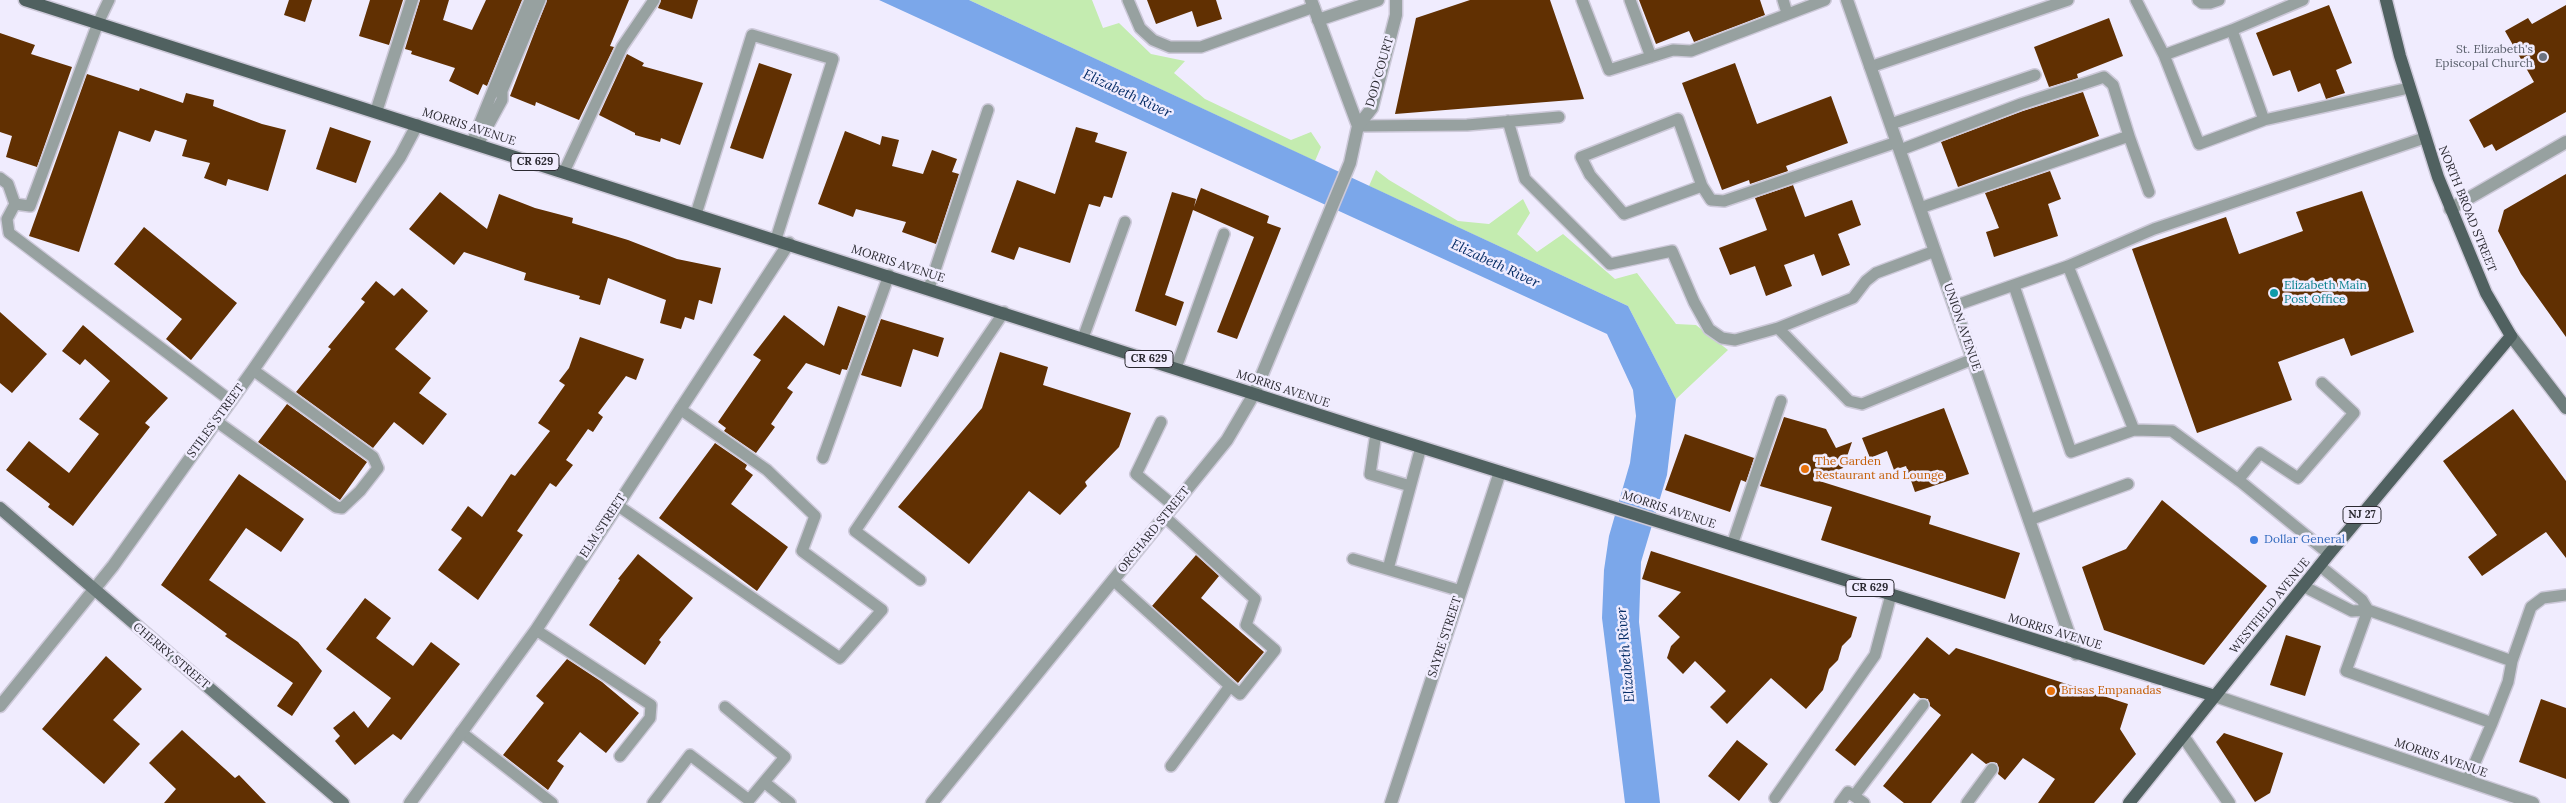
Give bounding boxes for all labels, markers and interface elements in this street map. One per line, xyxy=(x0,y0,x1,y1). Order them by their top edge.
street label: DOD COURT xyxy=(1363,35,1397,109)
place label: St. Elizabeth's Episcopal Church xyxy=(2435,43,2533,71)
marker: St. Elizabeth's Episcopal Church xyxy=(2537,51,2549,63)
water label: Elizabeth River xyxy=(1080,66,1174,122)
street label: MORRIS AVENUE xyxy=(420,105,518,149)
street label: NORTH BROAD STREET xyxy=(2435,144,2499,274)
road number: CR 629 xyxy=(511,154,559,170)
water label: Elizabeth River xyxy=(1448,236,1542,292)
street label: MORRIS AVENUE xyxy=(849,242,947,286)
place label: Elizabeth Main Post Office xyxy=(2284,279,2367,307)
street label: UNION AVENUE xyxy=(1940,281,1984,373)
marker: Elizabeth Main Post Office xyxy=(2268,287,2280,299)
road number: CR 629 xyxy=(1125,350,1173,368)
street label: MORRIS AVENUE xyxy=(1234,367,1332,411)
street label: STILES STREET xyxy=(184,381,248,461)
place label: The Garden Restaurant and Lounge xyxy=(1815,455,1944,483)
marker: The Garden Restaurant and Lounge xyxy=(1799,463,1811,475)
street label: ORCHARD STREET xyxy=(1115,484,1193,576)
street label: MORRIS AVENUE xyxy=(1620,488,1718,532)
street label: ELM STREET xyxy=(577,491,629,561)
road number: NJ 27 xyxy=(2343,506,2381,524)
place label: Dollar General xyxy=(2264,533,2345,547)
marker: Dollar General xyxy=(2248,534,2260,546)
street label: WESTFIELD AVENUE xyxy=(2227,555,2313,657)
road number: CR 629 xyxy=(1846,580,1894,596)
street label: SAYRE STREET xyxy=(1425,595,1465,679)
water label: Elizabeth River xyxy=(1613,607,1639,703)
street label: MORRIS AVENUE xyxy=(2006,611,2104,653)
street label: CHERRY STREET xyxy=(130,620,212,692)
place label: Brisas Empanadas xyxy=(2061,684,2161,698)
marker: Brisas Empanadas xyxy=(2045,685,2057,697)
street label: MORRIS AVENUE xyxy=(2393,735,2489,781)

